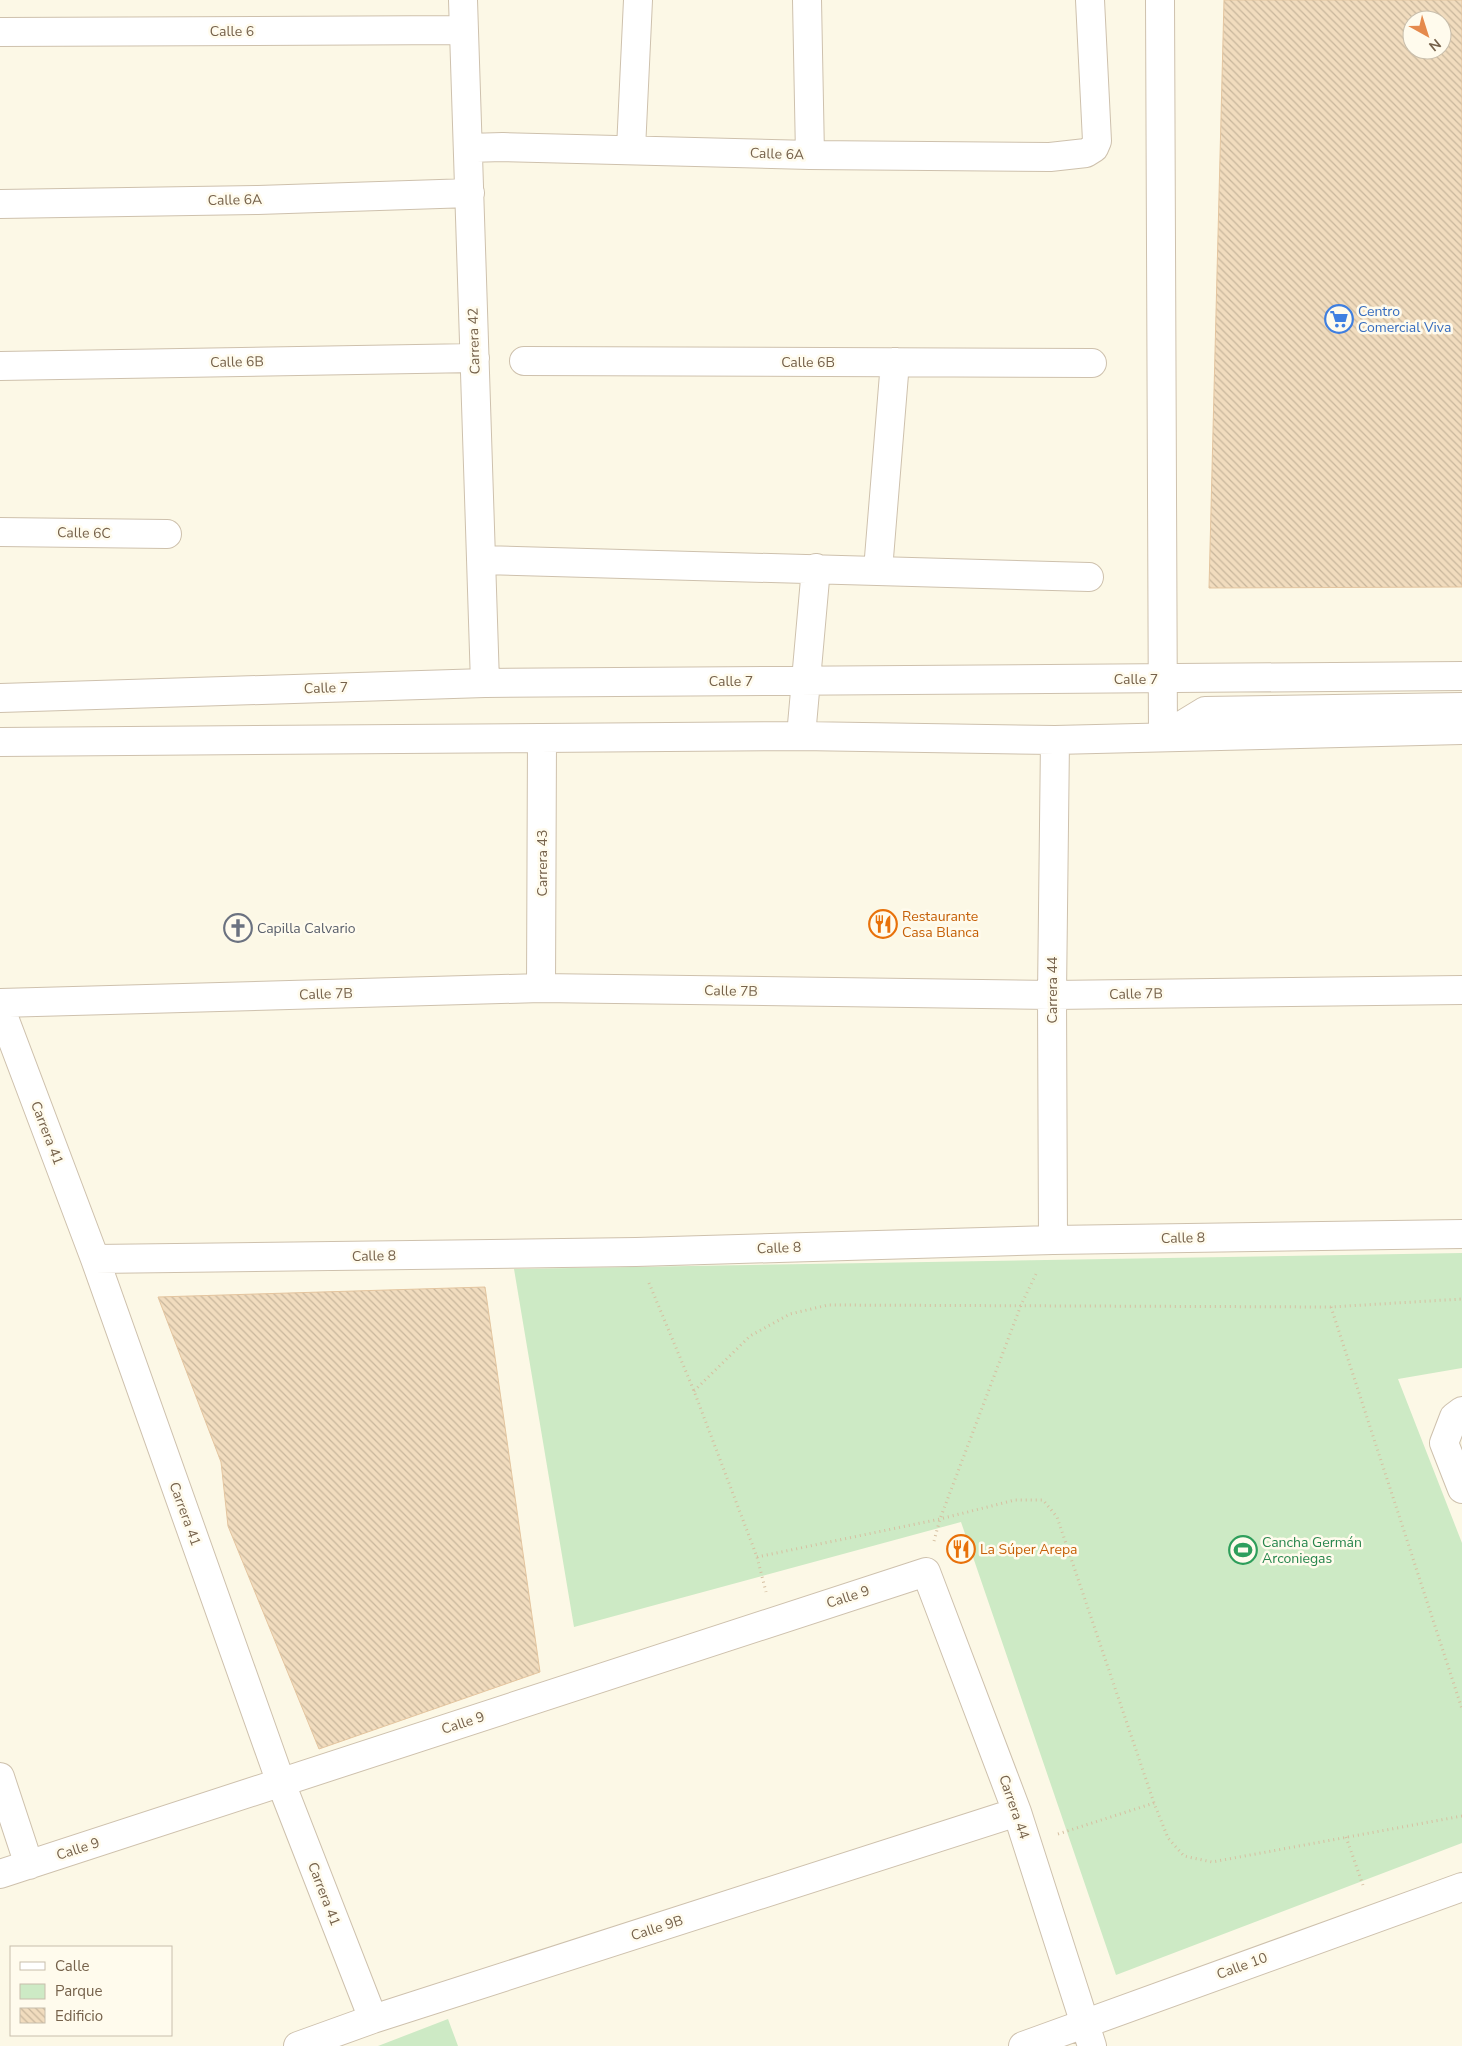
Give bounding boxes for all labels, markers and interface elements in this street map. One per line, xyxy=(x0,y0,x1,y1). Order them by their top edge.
north arrow xyxy=(1402,10,1452,60)
street label: Calle 6 xyxy=(210,22,254,41)
text: N xyxy=(1425,34,1445,55)
street label: Calle 6A xyxy=(749,144,805,164)
street label: Calle 6A xyxy=(208,190,262,210)
place label: Centro Comercial Viva xyxy=(1358,302,1451,337)
supermarket icon: Centro Comercial Viva xyxy=(1324,304,1354,334)
street label: Carrera 42 xyxy=(463,307,485,375)
street label: Calle 6B xyxy=(210,352,264,372)
street label: Calle 6B xyxy=(781,353,835,372)
street label: Calle 6C xyxy=(57,523,111,543)
street label: Calle 7 xyxy=(1114,670,1158,689)
street label: Calle 7 xyxy=(709,672,753,691)
street label: Calle 7 xyxy=(304,678,348,698)
street label: Carrera 43 xyxy=(533,830,552,896)
place label: Restaurante Casa Blanca xyxy=(902,907,979,942)
restaurant icon: Restaurante Casa Blanca xyxy=(868,909,898,939)
church icon: Capilla Calvario xyxy=(223,913,253,943)
place label: Capilla Calvario xyxy=(257,919,356,938)
street label: Carrera 44 xyxy=(1043,957,1062,1023)
street label: Calle 7B xyxy=(704,981,758,1001)
street label: Calle 7B xyxy=(299,984,353,1004)
street label: Calle 7B xyxy=(1109,984,1163,1004)
street label: Carrera 41 xyxy=(26,1098,68,1168)
street label: Calle 8 xyxy=(1161,1228,1205,1248)
street label: Calle 8 xyxy=(757,1238,801,1258)
street label: Calle 8 xyxy=(352,1246,396,1266)
street label: Carrera 41 xyxy=(165,1479,205,1549)
place label: Cancha Germán Arconiegas xyxy=(1262,1533,1362,1568)
restaurant icon: La Súper Arepa xyxy=(946,1534,976,1564)
sports icon: Cancha Germán Arconiegas xyxy=(1228,1535,1258,1565)
place label: La Súper Arepa xyxy=(980,1540,1077,1559)
street label: Calle 9 xyxy=(824,1581,872,1613)
street label: Calle 9 xyxy=(439,1707,487,1739)
street label: Carrera 44 xyxy=(994,1772,1034,1842)
street label: Calle 9 xyxy=(54,1833,102,1865)
street label: Carrera 41 xyxy=(303,1859,345,1929)
street label: Calle 9B xyxy=(629,1911,685,1945)
legend xyxy=(10,1946,172,2036)
street label: Calle 10 xyxy=(1214,1948,1270,1984)
text: Calle xyxy=(55,1956,90,1976)
text: Parque xyxy=(55,1981,103,2001)
text: Edificio xyxy=(55,2006,103,2026)

